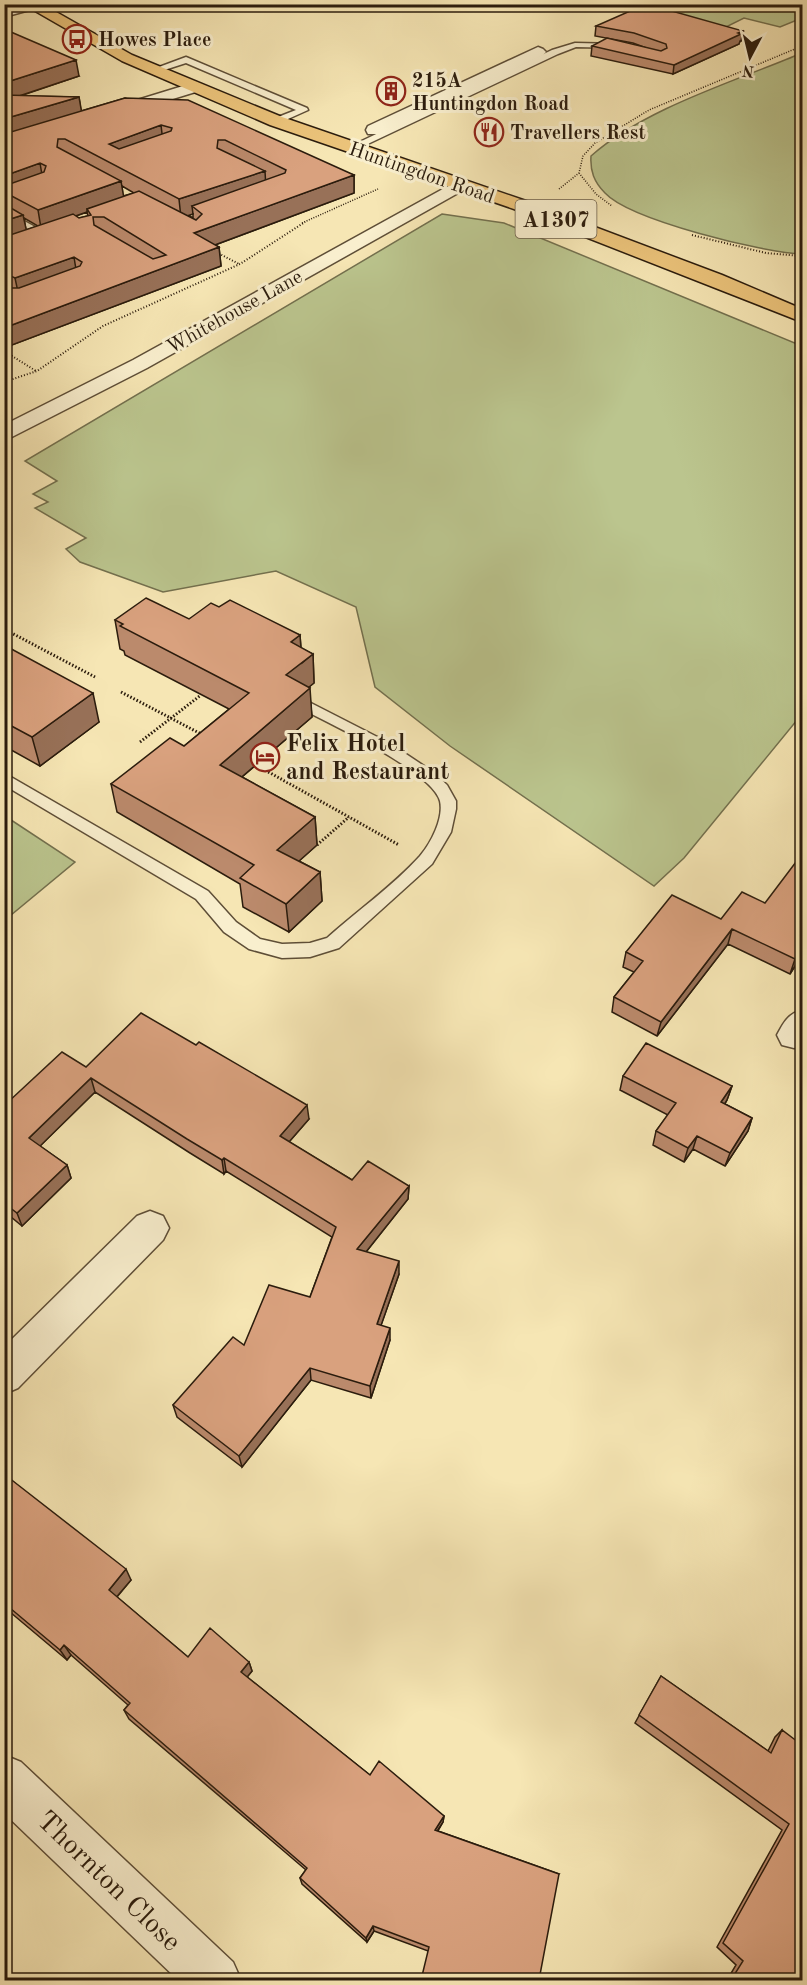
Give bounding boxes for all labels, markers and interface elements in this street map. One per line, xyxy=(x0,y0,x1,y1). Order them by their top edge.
bus stop icon: Howes Place xyxy=(61,23,93,55)
north arrow xyxy=(720,27,780,87)
place label: Howes Place xyxy=(98,31,211,51)
text: N xyxy=(741,61,755,79)
place label: 215A Huntingdon Road xyxy=(412,71,569,115)
building icon: 215A Huntingdon Road xyxy=(375,75,407,107)
restaurant icon: Travellers Rest xyxy=(473,116,505,148)
place label: Travellers Rest xyxy=(510,124,646,144)
street label: Huntingdon Road xyxy=(346,140,497,208)
road number: A1307 xyxy=(516,200,596,238)
street label: Whitehouse Lane xyxy=(164,267,306,358)
place label: Felix Hotel and Restaurant xyxy=(286,733,449,785)
hotel icon: Felix Hotel and Restaurant xyxy=(249,741,281,773)
street label: Thornton Close xyxy=(31,1807,185,1957)

